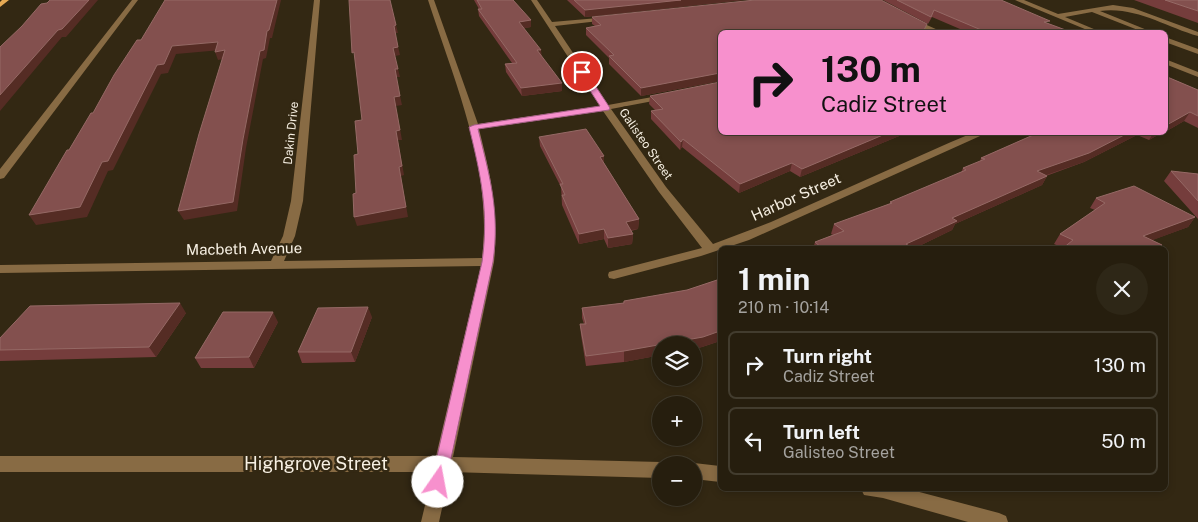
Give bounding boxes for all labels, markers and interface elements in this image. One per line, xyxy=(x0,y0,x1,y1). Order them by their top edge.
text: 130 m xyxy=(821,49,921,90)
icon: right xyxy=(738,50,803,115)
pin xyxy=(561,51,603,93)
icon: arrive xyxy=(568,58,596,86)
text: Cadiz Street xyxy=(821,91,947,117)
street label: Dakin Drive xyxy=(281,101,301,165)
street label: Galisteo Street xyxy=(616,106,676,183)
street label: Harbor Street xyxy=(748,169,843,224)
street label: Macbeth Avenue xyxy=(186,239,302,258)
text: 1 min xyxy=(738,261,810,297)
button: close xyxy=(1096,263,1148,315)
text: 210 m · 10:14 xyxy=(738,298,829,317)
map controls xyxy=(652,336,702,506)
button: layers xyxy=(652,336,702,386)
text: Turn right xyxy=(783,345,872,367)
icon: right xyxy=(740,351,768,379)
text: 130 m xyxy=(1094,354,1146,376)
text: Cadiz Street xyxy=(783,367,875,386)
button: + xyxy=(652,396,702,446)
text: Turn left xyxy=(783,421,860,443)
icon: left xyxy=(740,427,768,455)
text: 50 m xyxy=(1101,430,1146,452)
text: Galisteo Street xyxy=(783,443,895,462)
street label: Highgrove Street xyxy=(244,453,388,474)
position arrow xyxy=(411,455,463,507)
button: − xyxy=(652,456,702,506)

